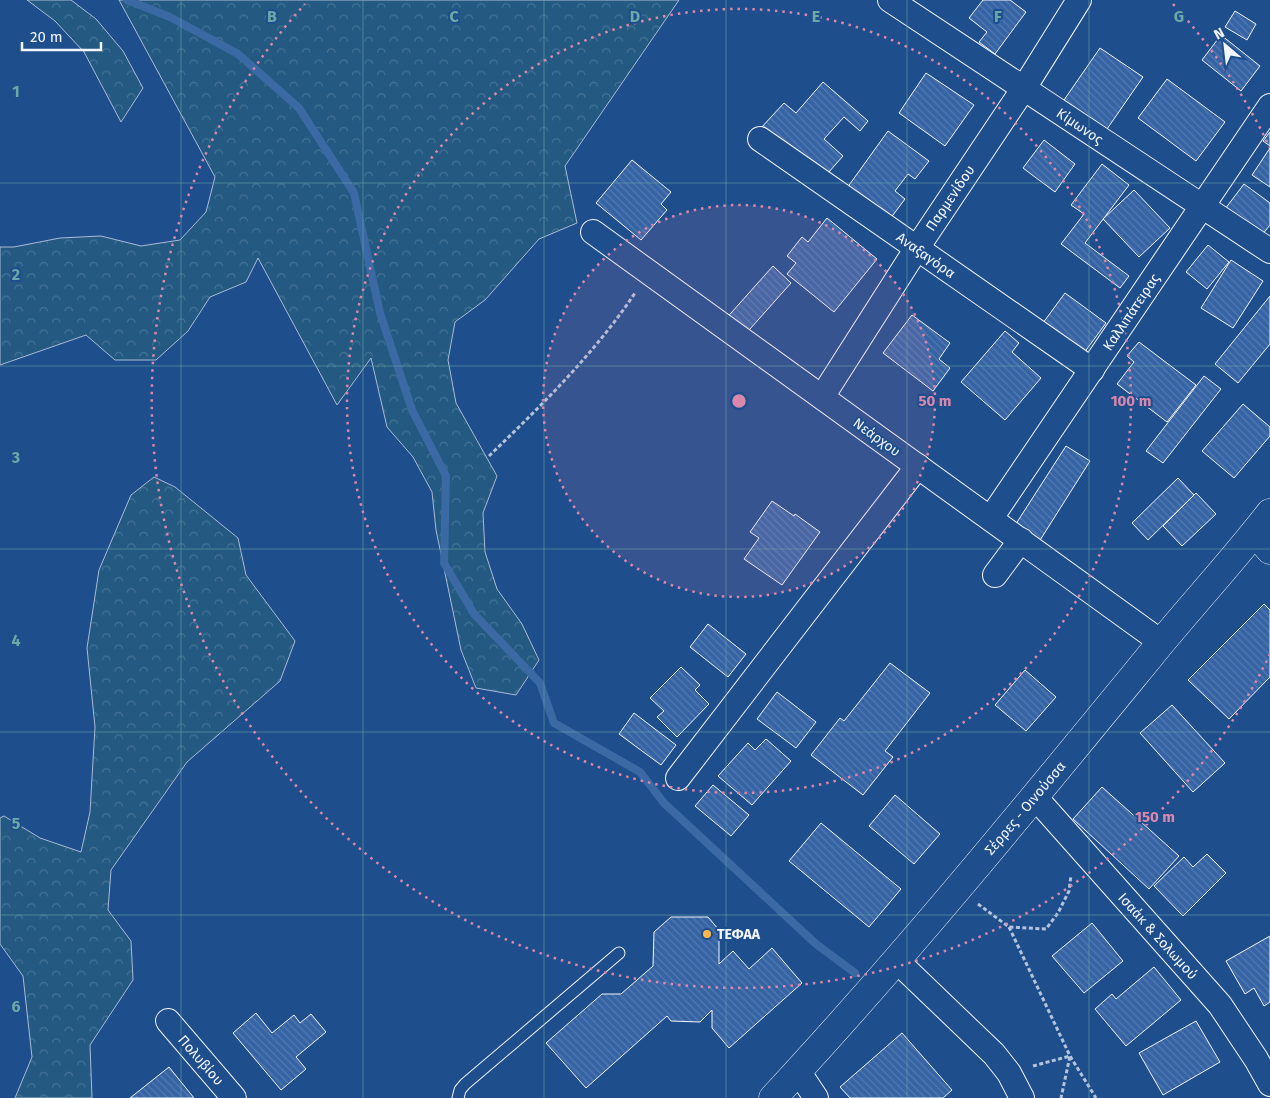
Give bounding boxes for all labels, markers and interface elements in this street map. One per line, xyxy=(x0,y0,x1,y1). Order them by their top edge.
text: B xyxy=(267,7,277,26)
text: C xyxy=(449,7,459,26)
text: D xyxy=(630,7,640,26)
text: E xyxy=(812,7,820,26)
text: F xyxy=(994,7,1002,26)
text: G xyxy=(1174,7,1184,26)
scale bar xyxy=(22,20,101,52)
north arrow xyxy=(1200,20,1250,70)
text: N xyxy=(1211,24,1227,44)
text: 20 m xyxy=(30,28,63,46)
text: 1 xyxy=(12,82,20,101)
street label: Κίμωνος xyxy=(1053,105,1107,148)
street label: Παρμενίδου xyxy=(922,162,979,234)
street label: Αναξαγόρα xyxy=(893,229,959,282)
text: 2 xyxy=(12,265,20,284)
street label: Καλλιπάτειρας xyxy=(1099,270,1164,354)
centre of rings xyxy=(730,392,748,410)
text: 50 m xyxy=(918,392,952,410)
text: 100 m xyxy=(1111,392,1151,410)
street label: Νεάρχου xyxy=(850,415,904,460)
text: 3 xyxy=(11,448,20,467)
text: 4 xyxy=(11,631,21,650)
street label: Σέρρες - Οινούσσα xyxy=(981,758,1069,858)
text: 150 m xyxy=(1135,808,1175,826)
text: 5 xyxy=(12,814,21,833)
street label: Ισαάκ & Σολωμού xyxy=(1114,890,1201,983)
place label: ΤΕΦΑΑ xyxy=(717,926,761,943)
marker: ΤΕΦΑΑ xyxy=(701,928,713,940)
text: 6 xyxy=(11,997,21,1016)
street label: Πολυβίου xyxy=(174,1032,227,1089)

